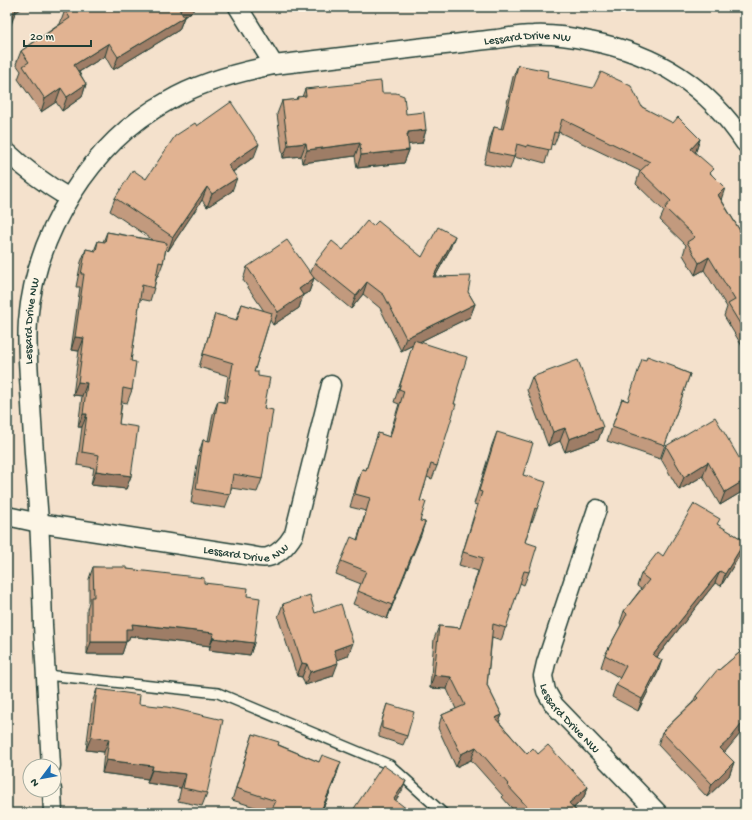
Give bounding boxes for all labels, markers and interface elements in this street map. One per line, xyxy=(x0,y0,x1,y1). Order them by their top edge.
scale bar xyxy=(24,22,91,48)
street label: Lessard Drive NW xyxy=(483,30,572,49)
text: 20 m xyxy=(30,31,55,45)
street label: Lessard Drive NW xyxy=(22,277,44,365)
street label: Lessard Drive NW xyxy=(202,541,293,567)
street label: Lessard Drive NW xyxy=(536,683,602,757)
north arrow xyxy=(22,758,62,798)
text: N xyxy=(28,776,42,788)

